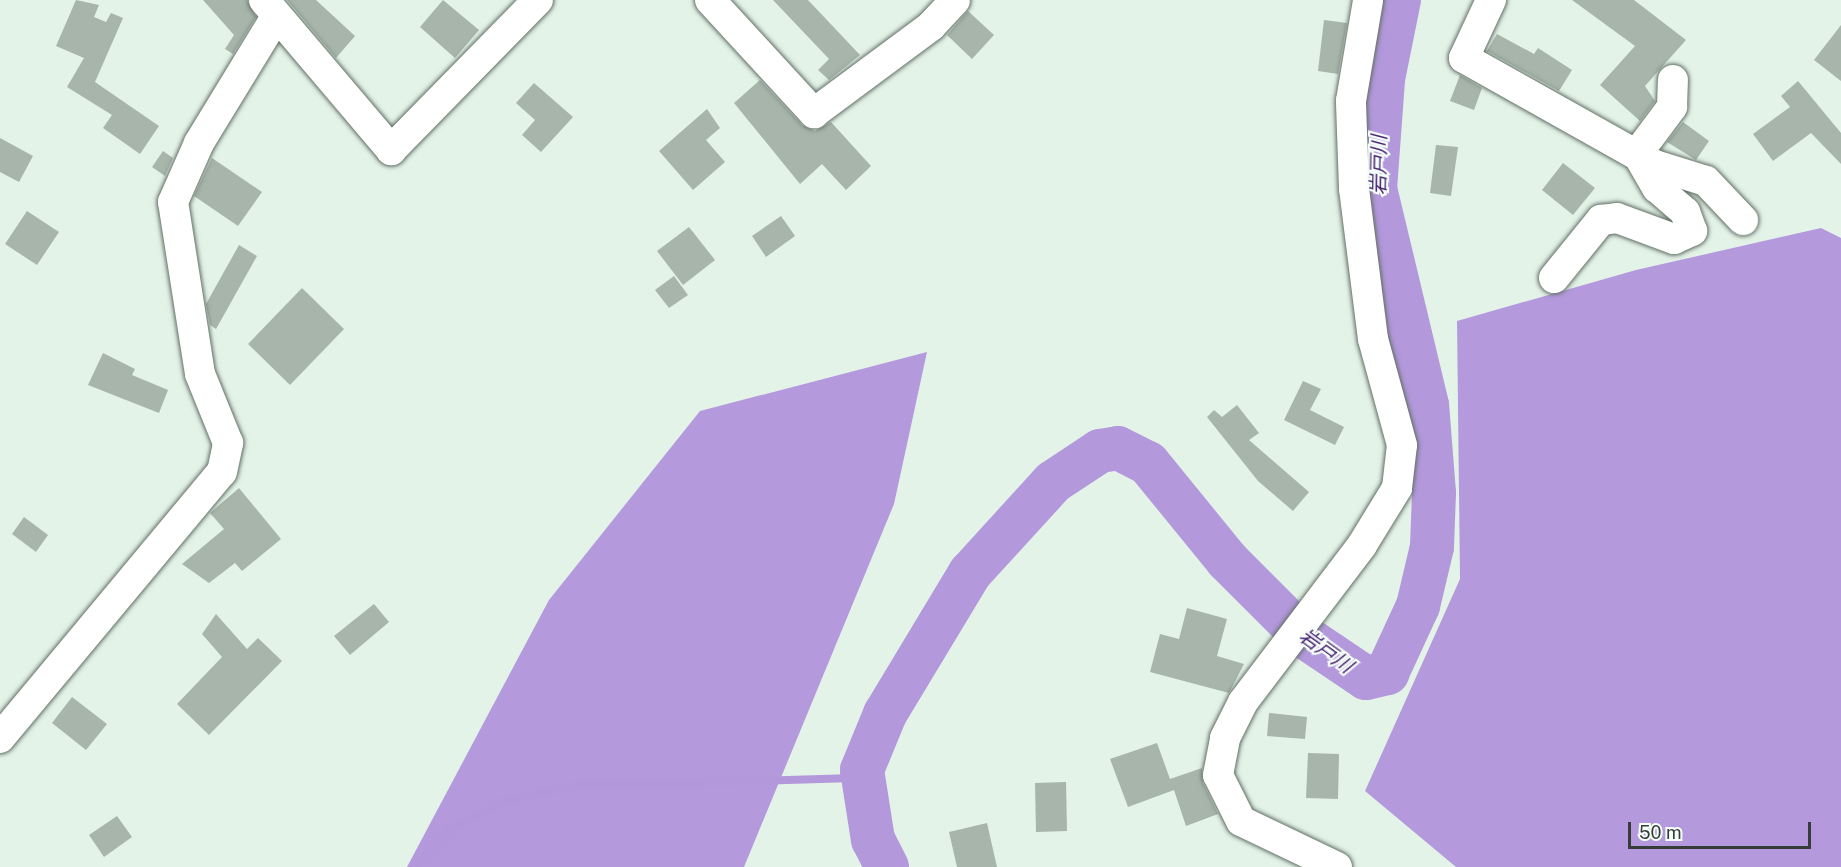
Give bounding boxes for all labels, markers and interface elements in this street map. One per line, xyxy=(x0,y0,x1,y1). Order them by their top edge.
water label: 岩戸川 xyxy=(1366,135,1392,195)
water label: 岩戸川 xyxy=(1295,624,1357,678)
scale bar xyxy=(1631,810,1814,848)
text: 50 m xyxy=(1639,822,1682,843)

